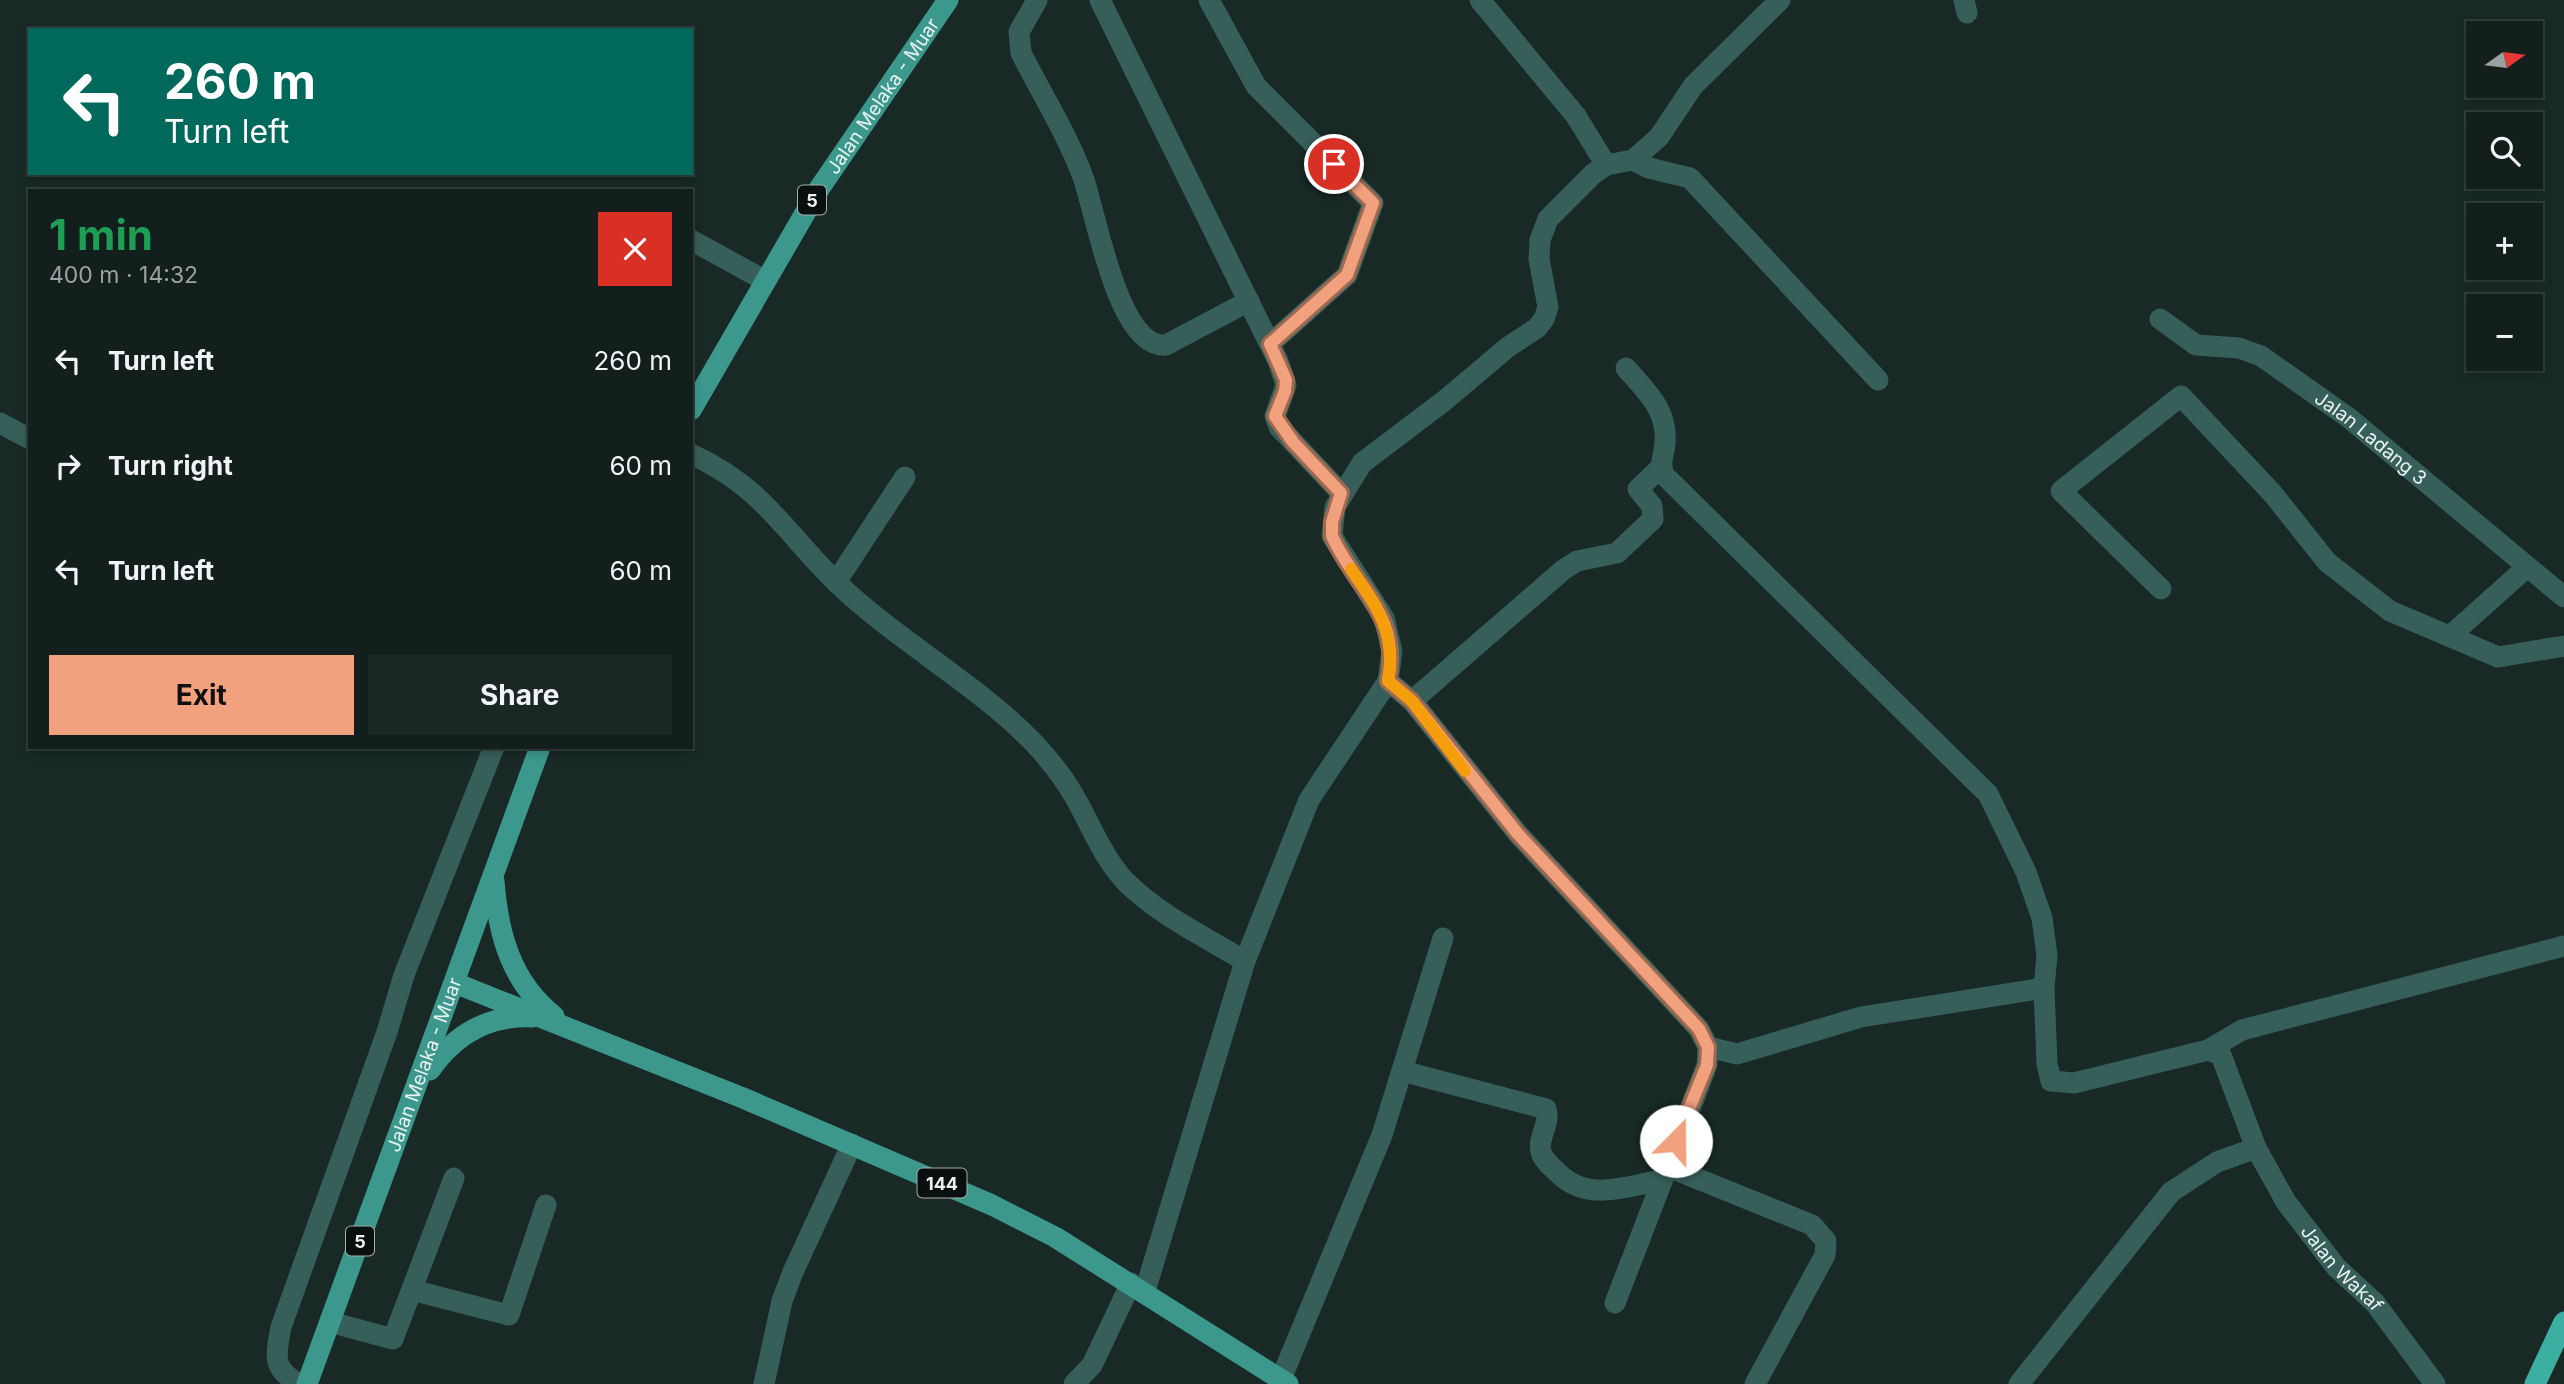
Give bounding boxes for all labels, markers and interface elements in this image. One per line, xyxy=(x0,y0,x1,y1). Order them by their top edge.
street label: Jalan Melaka - Muar xyxy=(821,14,944,178)
north arrow xyxy=(2466,21,2543,98)
map controls xyxy=(2466,21,2543,371)
text: 260 m xyxy=(164,52,316,111)
icon: left xyxy=(49,56,140,147)
text: Turn left xyxy=(164,112,289,151)
button: search xyxy=(2466,112,2543,189)
pin xyxy=(1304,134,1364,194)
icon: arrive xyxy=(1315,145,1353,183)
road number: 5 xyxy=(798,186,826,215)
button: + xyxy=(2466,203,2543,280)
text: 1 min xyxy=(49,209,153,260)
button: close xyxy=(598,212,672,286)
text: 400 m · 14:32 xyxy=(49,261,198,289)
button: − xyxy=(2466,294,2543,371)
icon: left xyxy=(49,342,87,380)
text: Turn left xyxy=(108,345,214,376)
text: 260 m xyxy=(594,345,672,376)
street label: Jalan Ladang 3 xyxy=(2310,386,2432,490)
icon: right xyxy=(49,447,87,485)
text: Turn right xyxy=(108,450,233,481)
text: 60 m xyxy=(609,450,672,481)
icon: left xyxy=(49,552,87,590)
text: Turn left xyxy=(108,555,214,586)
text: 60 m xyxy=(609,555,672,586)
button: Exit xyxy=(49,655,354,735)
button: Share xyxy=(368,655,672,735)
street label: Jalan Melaka - Muar xyxy=(381,974,466,1155)
position arrow xyxy=(1639,1104,1713,1178)
road number: 144 xyxy=(918,1168,967,1198)
street label: Jalan Wakaf xyxy=(2296,1220,2388,1315)
road number: 5 xyxy=(346,1226,374,1256)

